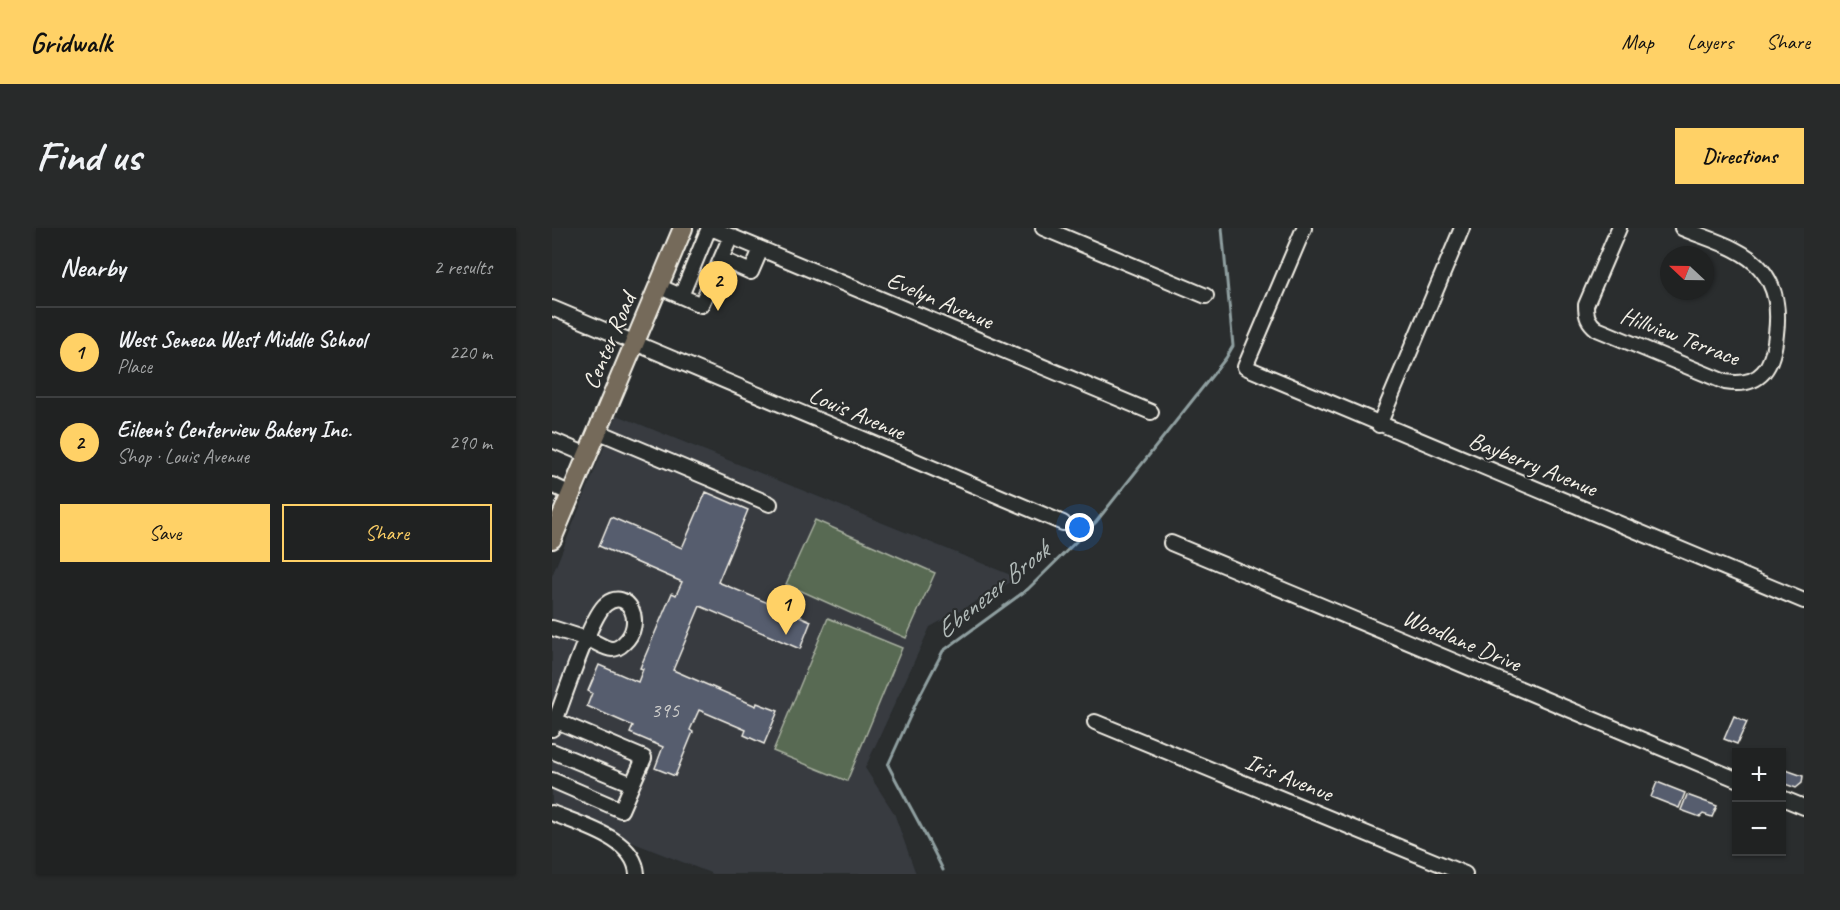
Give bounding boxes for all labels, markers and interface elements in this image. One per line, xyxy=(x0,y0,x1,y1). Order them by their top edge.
text: Gridwalk xyxy=(30,25,112,60)
text: Map xyxy=(1621,29,1654,55)
text: Layers xyxy=(1687,29,1733,55)
text: Share xyxy=(1766,29,1810,55)
button: Directions xyxy=(1675,128,1804,184)
text: Find us xyxy=(36,130,141,183)
north arrow xyxy=(1660,246,1714,300)
text: Nearby xyxy=(60,251,125,284)
text: 2 results xyxy=(433,255,492,280)
pin: 2 xyxy=(698,262,738,311)
street label: Evelyn Avenue xyxy=(882,264,1000,337)
street label: Center Road xyxy=(575,285,644,393)
street label: Hillview Terrace xyxy=(1616,300,1746,373)
text: West Seneca West Middle School xyxy=(117,326,366,354)
text: 1 xyxy=(75,340,84,365)
text: 220 m xyxy=(449,340,492,365)
text: Place xyxy=(117,354,152,379)
street label: Louis Avenue xyxy=(805,379,912,447)
text: Eileen's Centerview Bakery Inc. xyxy=(117,416,352,444)
street label: Bayberry Avenue xyxy=(1465,425,1603,504)
text: 2 xyxy=(75,430,84,455)
text: 290 m xyxy=(449,430,492,455)
text: Shop · Louis Avenue xyxy=(117,444,249,469)
button: Save xyxy=(60,504,270,562)
button: Share xyxy=(282,504,492,562)
your location xyxy=(1065,513,1094,542)
water label: Ebenezer Brook xyxy=(929,531,1060,646)
pin: 1 xyxy=(766,586,806,635)
street label: Woodlane Drive xyxy=(1399,602,1527,679)
house number: 395 xyxy=(651,697,681,723)
street label: Iris Avenue xyxy=(1241,746,1339,809)
map controls xyxy=(1732,748,1786,856)
button: + xyxy=(1732,748,1786,802)
button: − xyxy=(1732,802,1786,856)

